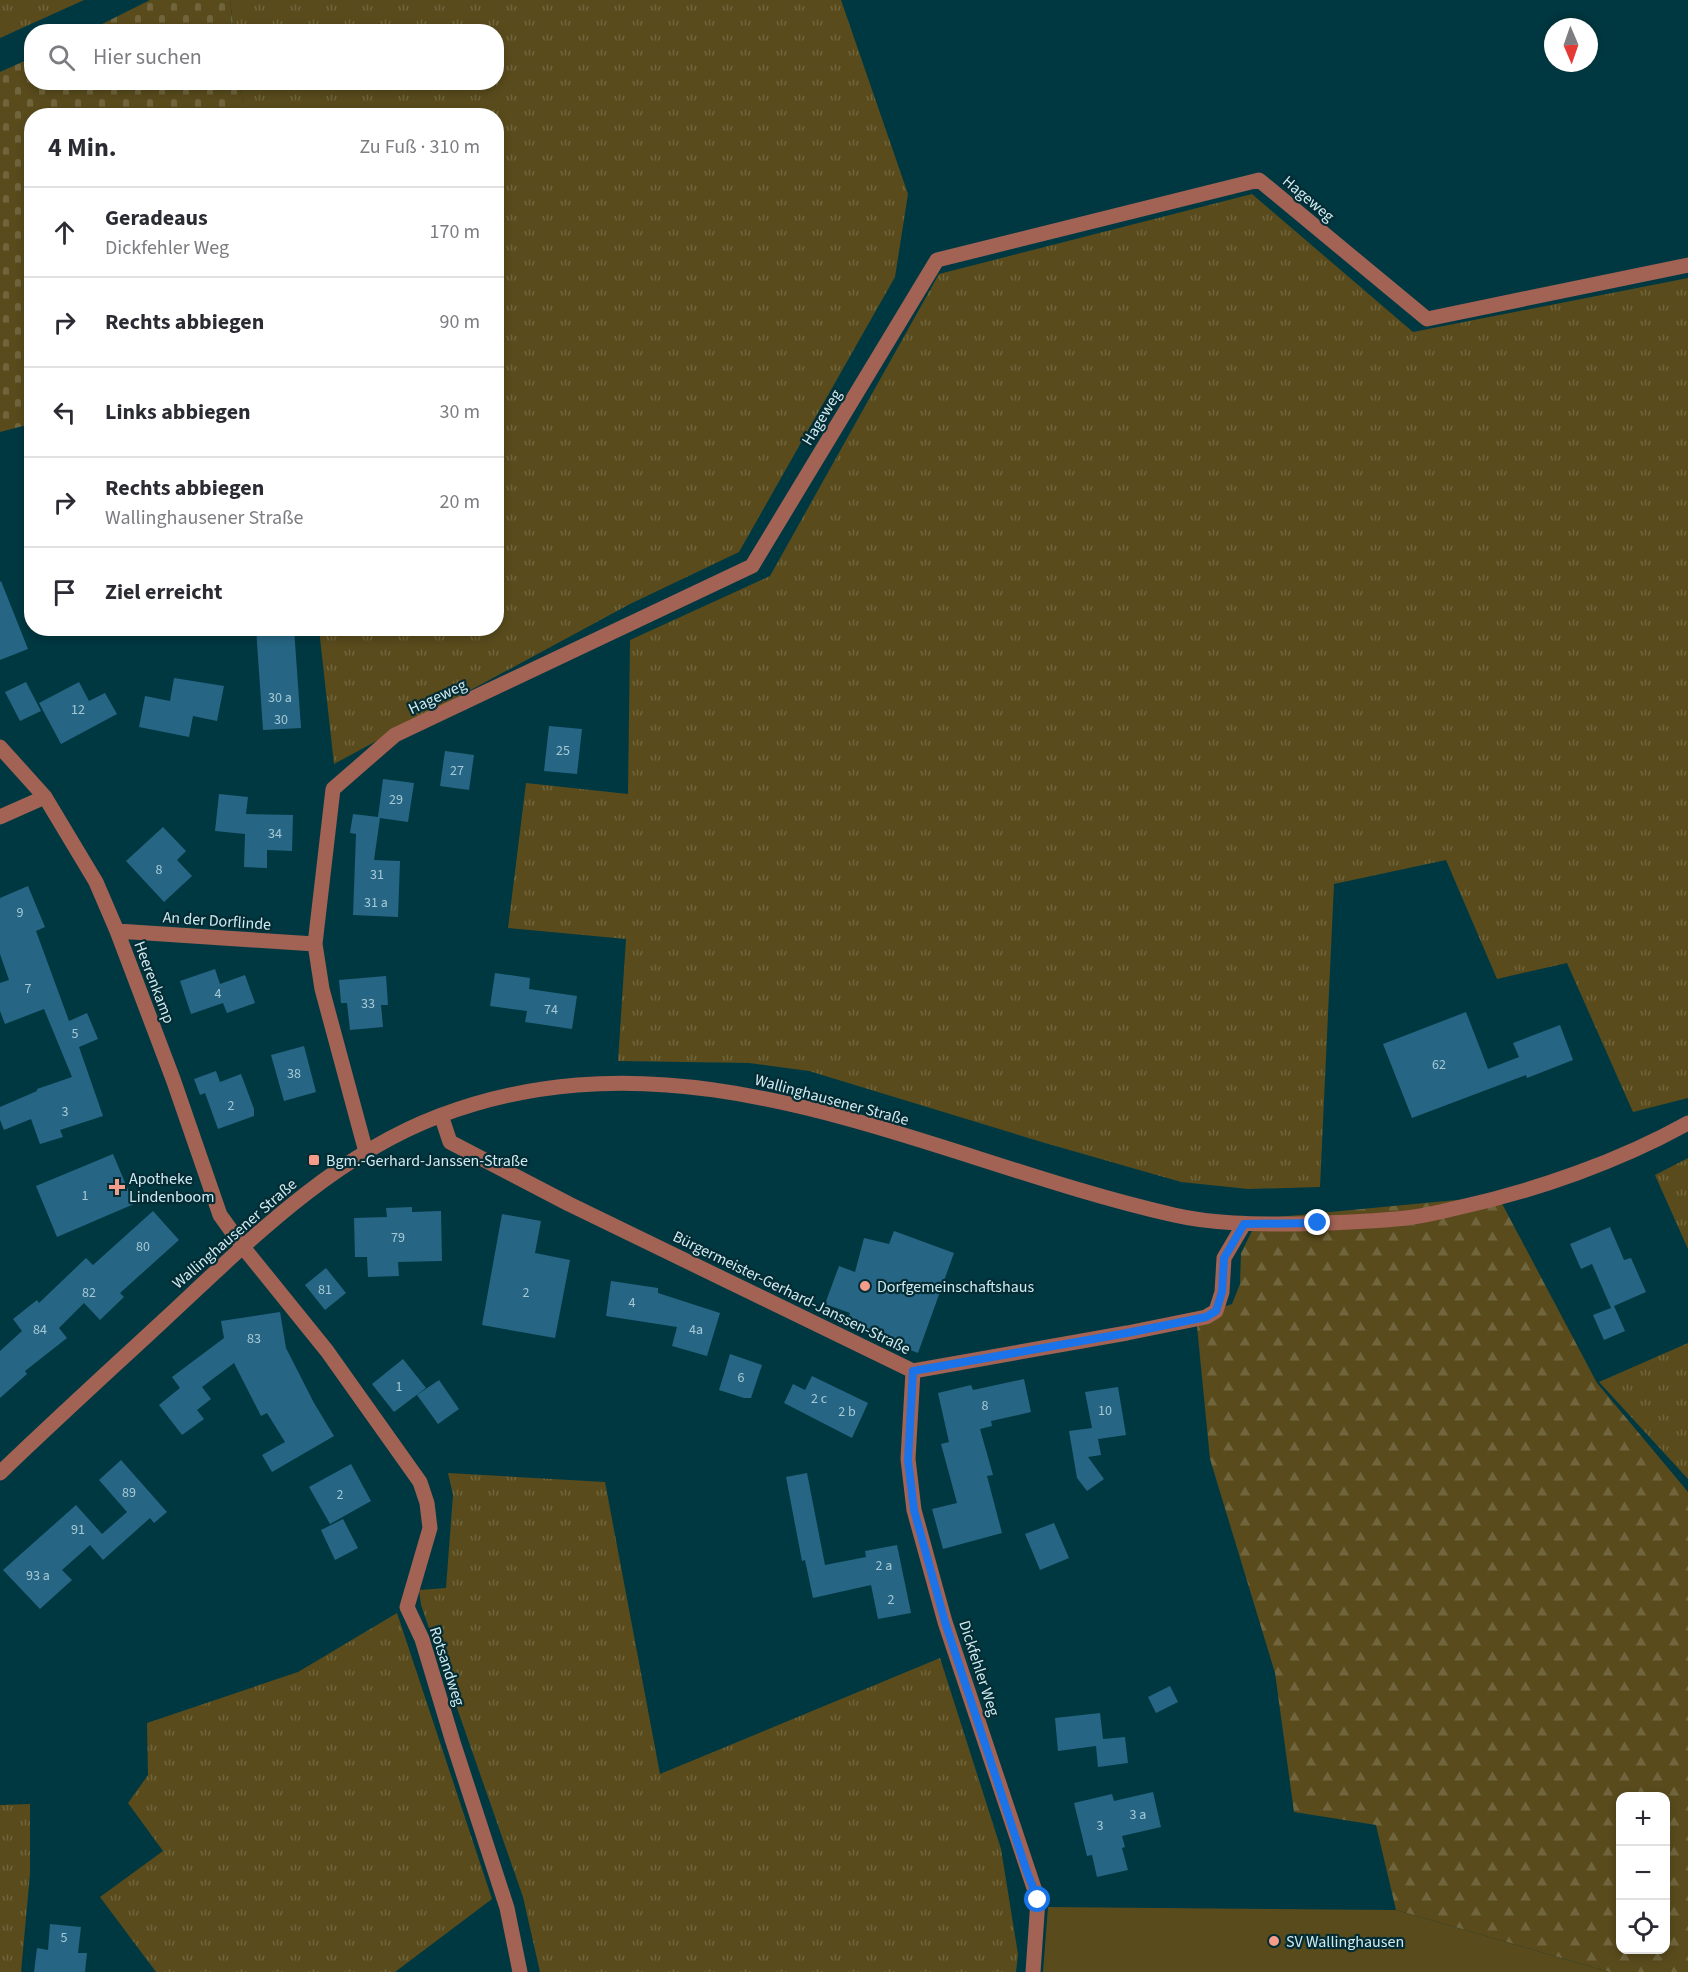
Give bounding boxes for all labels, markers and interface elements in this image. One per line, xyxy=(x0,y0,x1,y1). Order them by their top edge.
north arrow xyxy=(1544,18,1598,72)
search box xyxy=(24,24,504,90)
icon: search xyxy=(45,41,78,74)
text: Hier suchen xyxy=(93,41,202,73)
text: 4 Min. xyxy=(48,129,117,166)
text: Zu Fuß · 310 m xyxy=(359,133,480,161)
street label: Hageweg xyxy=(1278,171,1339,227)
text: Geradeaus xyxy=(105,202,208,234)
icon: ahead xyxy=(48,216,81,249)
text: 170 m xyxy=(430,218,480,246)
text: Dickfehler Weg xyxy=(105,234,229,262)
icon: right xyxy=(48,306,81,339)
text: Rechts abbiegen xyxy=(105,306,264,338)
text: 90 m xyxy=(440,308,480,336)
street label: Hageweg xyxy=(797,385,847,450)
icon: left xyxy=(48,396,81,429)
text: Links abbiegen xyxy=(105,396,251,428)
text: 30 m xyxy=(440,398,480,426)
text: Rechts abbiegen xyxy=(105,472,264,504)
icon: right xyxy=(48,486,81,519)
text: 20 m xyxy=(440,488,480,516)
text: Wallinghausener Straße xyxy=(105,504,304,532)
icon: arrive xyxy=(48,576,81,609)
text: Ziel erreicht xyxy=(105,576,223,608)
street label: Hageweg xyxy=(405,674,470,720)
house number: 30 a xyxy=(268,688,292,708)
house number: 12 xyxy=(71,700,85,720)
house number: 30 xyxy=(274,710,288,730)
house number: 25 xyxy=(556,741,570,761)
house number: 27 xyxy=(450,761,464,781)
house number: 29 xyxy=(389,790,403,810)
house number: 34 xyxy=(268,824,282,844)
house number: 8 xyxy=(156,860,163,880)
house number: 31 xyxy=(370,865,384,885)
house number: 31 a xyxy=(364,893,388,913)
house number: 9 xyxy=(17,903,24,923)
street label: An der Dorflinde xyxy=(162,906,272,936)
street label: Heerenkamp xyxy=(128,938,180,1027)
house number: 7 xyxy=(25,979,32,999)
house number: 4 xyxy=(215,984,222,1004)
house number: 33 xyxy=(361,994,375,1014)
house number: 74 xyxy=(544,1000,558,1020)
house number: 5 xyxy=(72,1024,79,1044)
house number: 62 xyxy=(1432,1055,1446,1075)
house number: 38 xyxy=(287,1064,301,1084)
street label: Wallinghausener Straße xyxy=(752,1069,911,1131)
house number: 2 xyxy=(228,1096,235,1116)
house number: 3 xyxy=(62,1102,69,1122)
place label: Bgm.-Gerhard-Janssen-Straße xyxy=(326,1150,528,1172)
marker: Bgm.-Gerhard-Janssen-Straße xyxy=(307,1153,321,1167)
place label: Apotheke Lindenboom xyxy=(129,1168,215,1208)
street label: Wallinghausener Straße xyxy=(168,1173,302,1294)
marker: Apotheke Lindenboom xyxy=(110,1180,124,1194)
house number: 1 xyxy=(82,1186,89,1206)
route end xyxy=(1304,1209,1330,1235)
street label: Bürgermeister-Gerhard-Janssen-Straße xyxy=(669,1226,914,1360)
house number: 79 xyxy=(391,1228,405,1248)
house number: 80 xyxy=(136,1237,150,1257)
place label: Dorfgemeinschaftshaus xyxy=(877,1276,1034,1298)
marker: Dorfgemeinschaftshaus xyxy=(858,1279,872,1293)
house number: 81 xyxy=(318,1280,332,1300)
house number: 82 xyxy=(82,1283,96,1303)
house number: 2 xyxy=(523,1283,530,1303)
house number: 4 xyxy=(629,1293,636,1313)
house number: 84 xyxy=(33,1320,47,1340)
house number: 4a xyxy=(689,1320,703,1340)
house number: 83 xyxy=(247,1329,261,1349)
house number: 6 xyxy=(738,1368,745,1388)
house number: 1 xyxy=(396,1377,403,1397)
house number: 2 c xyxy=(811,1389,828,1409)
house number: 8 xyxy=(982,1396,989,1416)
house number: 10 xyxy=(1098,1401,1112,1421)
house number: 2 b xyxy=(838,1402,856,1422)
house number: 89 xyxy=(122,1483,136,1503)
house number: 2 xyxy=(337,1485,344,1505)
house number: 91 xyxy=(71,1520,85,1540)
house number: 2 a xyxy=(876,1556,892,1576)
house number: 93 a xyxy=(26,1566,50,1586)
house number: 2 xyxy=(888,1590,895,1610)
street label: Dickfehler Weg xyxy=(953,1618,1005,1719)
street label: Rotsandweg xyxy=(424,1624,470,1709)
map controls xyxy=(1616,1792,1670,1954)
button: + xyxy=(1616,1792,1670,1846)
house number: 3 a xyxy=(1130,1805,1146,1825)
house number: 3 xyxy=(1097,1816,1104,1836)
button: − xyxy=(1616,1846,1670,1900)
route start xyxy=(1024,1886,1050,1912)
button: locate xyxy=(1616,1900,1670,1954)
house number: 5 xyxy=(61,1928,68,1948)
place label: SV Wallinghausen xyxy=(1286,1931,1404,1953)
marker: SV Wallinghausen xyxy=(1267,1934,1281,1948)

